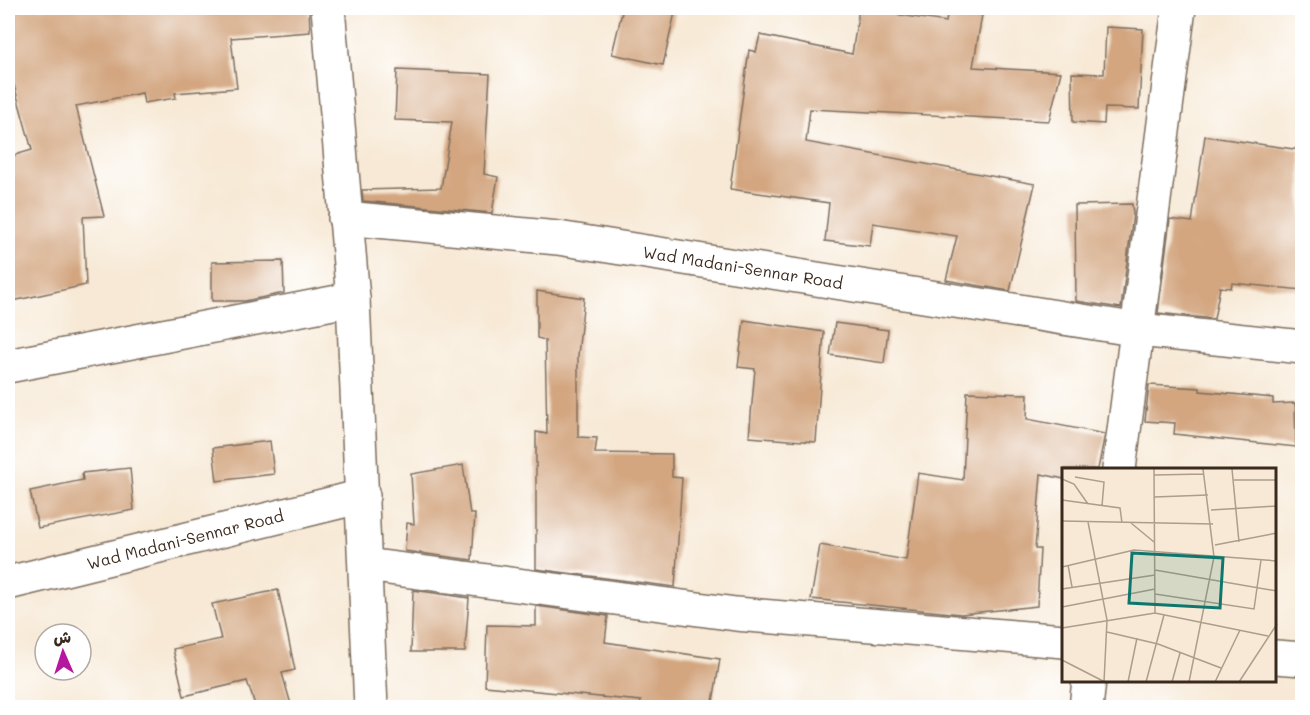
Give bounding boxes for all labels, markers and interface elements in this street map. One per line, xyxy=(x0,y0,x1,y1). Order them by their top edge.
street label: Wad Madani-Sennar Road xyxy=(641,241,845,293)
inset map xyxy=(1062,468,1277,682)
street label: Wad Madani-Sennar Road xyxy=(84,504,286,574)
north arrow xyxy=(33,622,93,682)
text: ش xyxy=(53,626,72,647)

